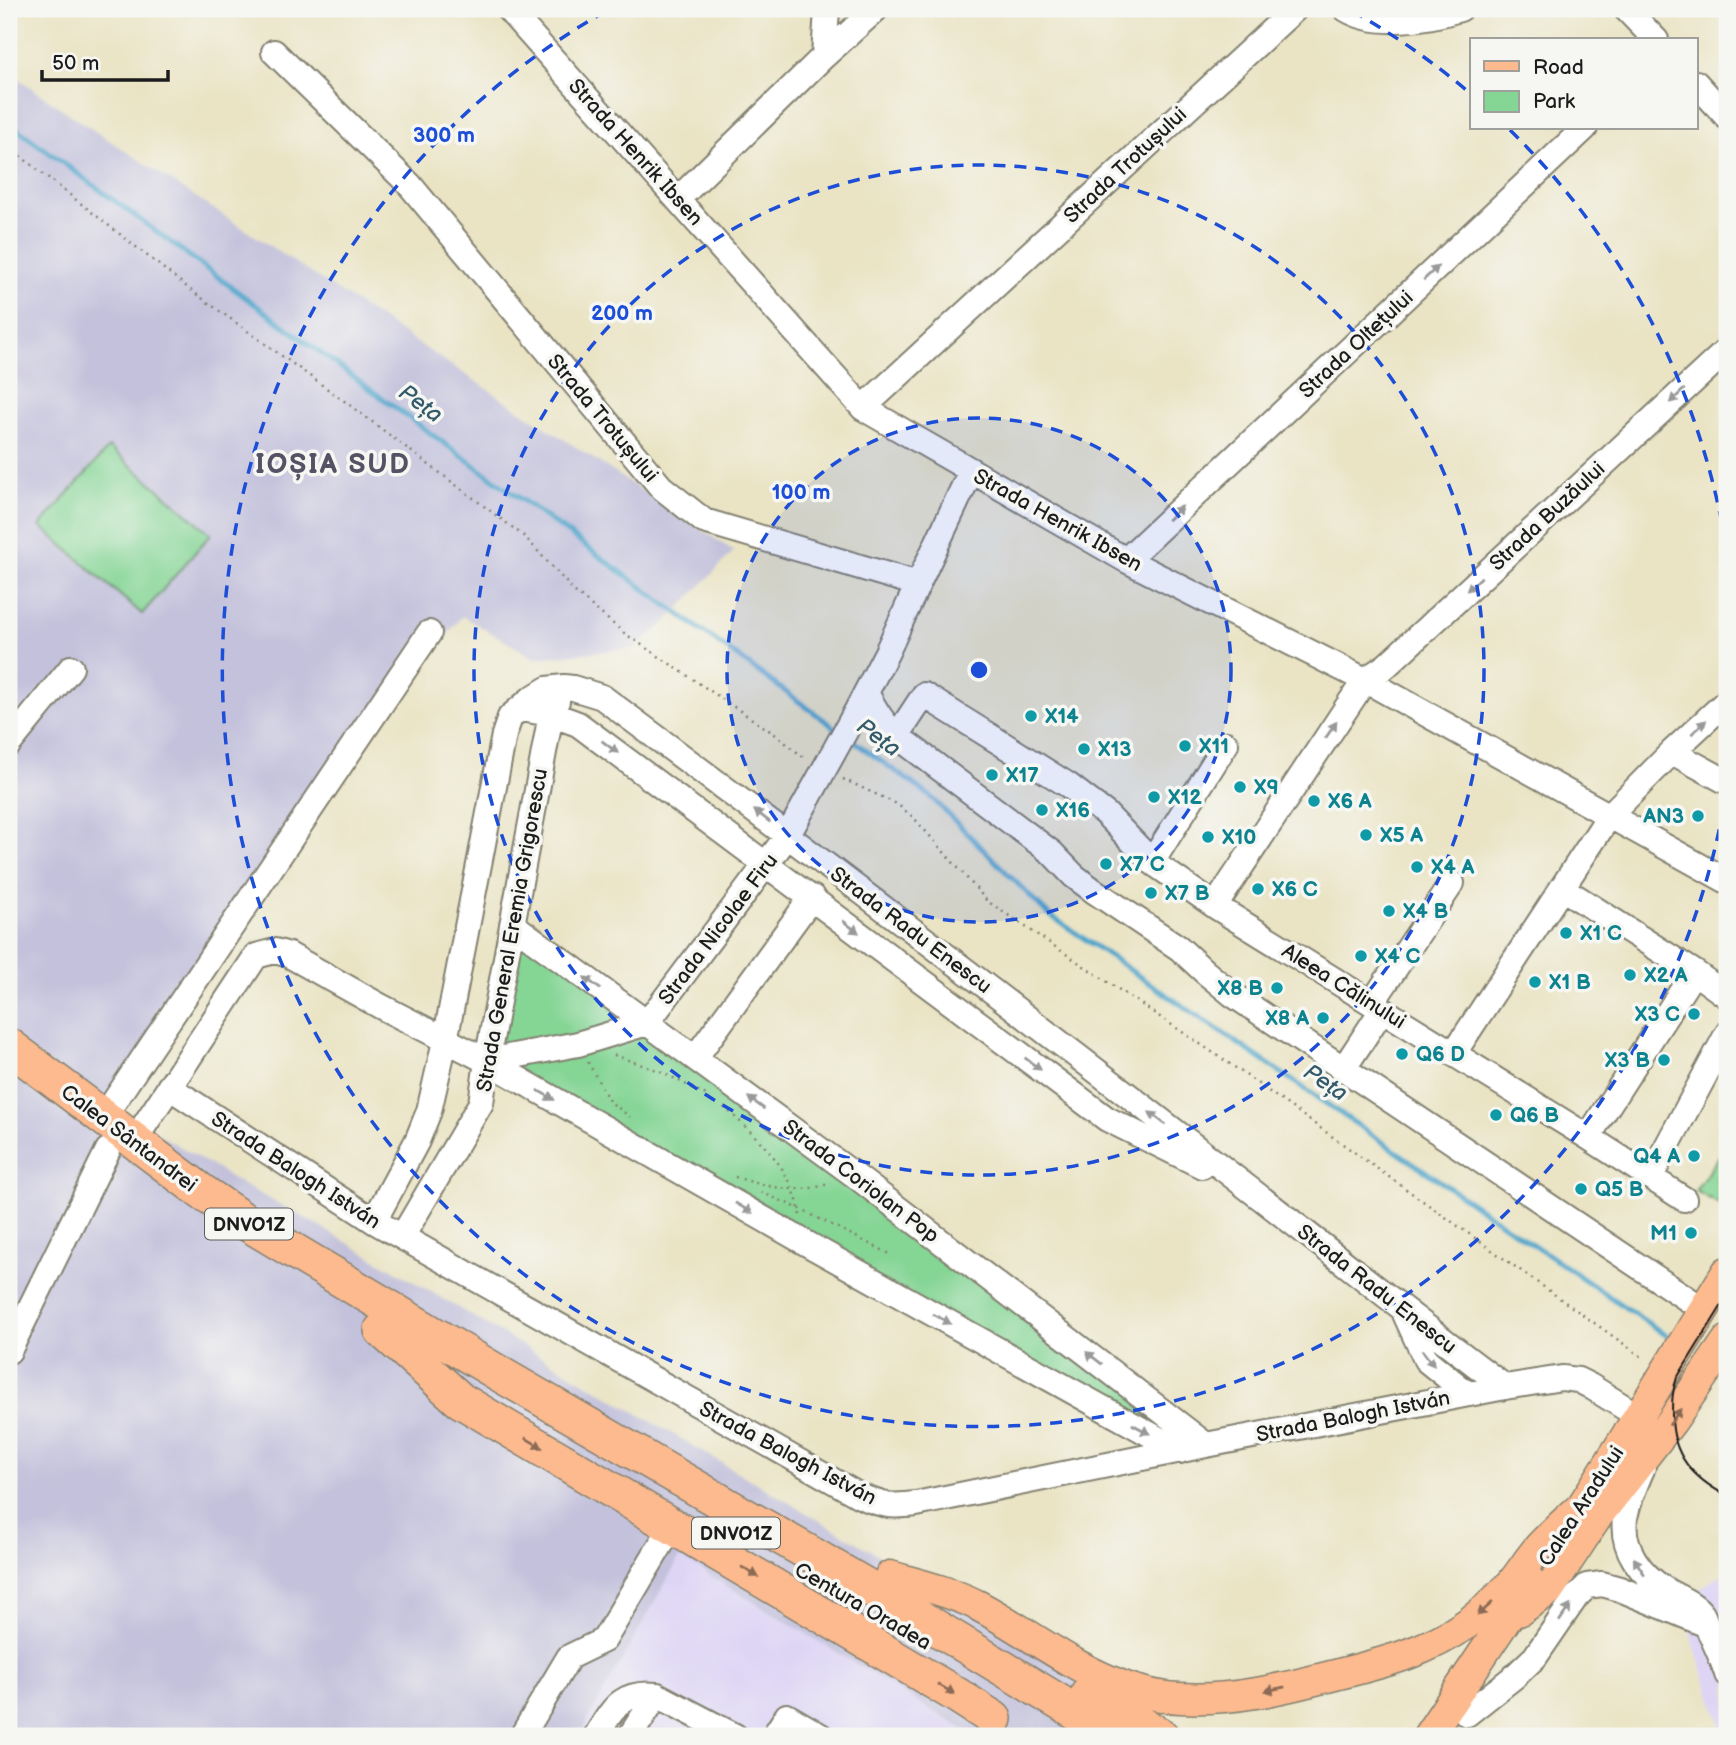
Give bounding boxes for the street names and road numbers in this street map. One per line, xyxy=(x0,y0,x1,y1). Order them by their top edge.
street label: Strada Henrik Ibsen xyxy=(563,74,708,231)
street label: Strada Trotușului xyxy=(1059,102,1192,229)
street label: Strada Oltețului xyxy=(1294,285,1419,404)
street label: Strada Trotușului xyxy=(542,349,663,487)
street label: Strada Buzăului xyxy=(1484,457,1610,576)
street label: Strada Henrik Ibsen xyxy=(969,464,1146,577)
street label: Strada General Eremia Grigorescu xyxy=(472,766,553,1094)
street label: Strada Nicolae Firu xyxy=(653,849,783,1010)
street label: Strada Radu Enescu xyxy=(825,862,996,999)
street label: Aleea Călinului xyxy=(1277,938,1410,1034)
street label: Calea Sântandrei xyxy=(56,1079,202,1198)
street label: Strada Balogh István xyxy=(206,1106,385,1235)
street label: Strada Coriolan Pop xyxy=(778,1114,944,1248)
road number: DNVO1Z xyxy=(205,1208,293,1240)
street label: Strada Radu Enescu xyxy=(1292,1219,1461,1359)
street label: Strada Balogh István xyxy=(1254,1385,1452,1448)
street label: Strada Balogh István xyxy=(695,1396,881,1511)
street label: Calea Aradului xyxy=(1533,1441,1630,1571)
road number: DNVO1Z xyxy=(692,1518,780,1548)
street label: Centura Oradea xyxy=(790,1557,935,1656)

